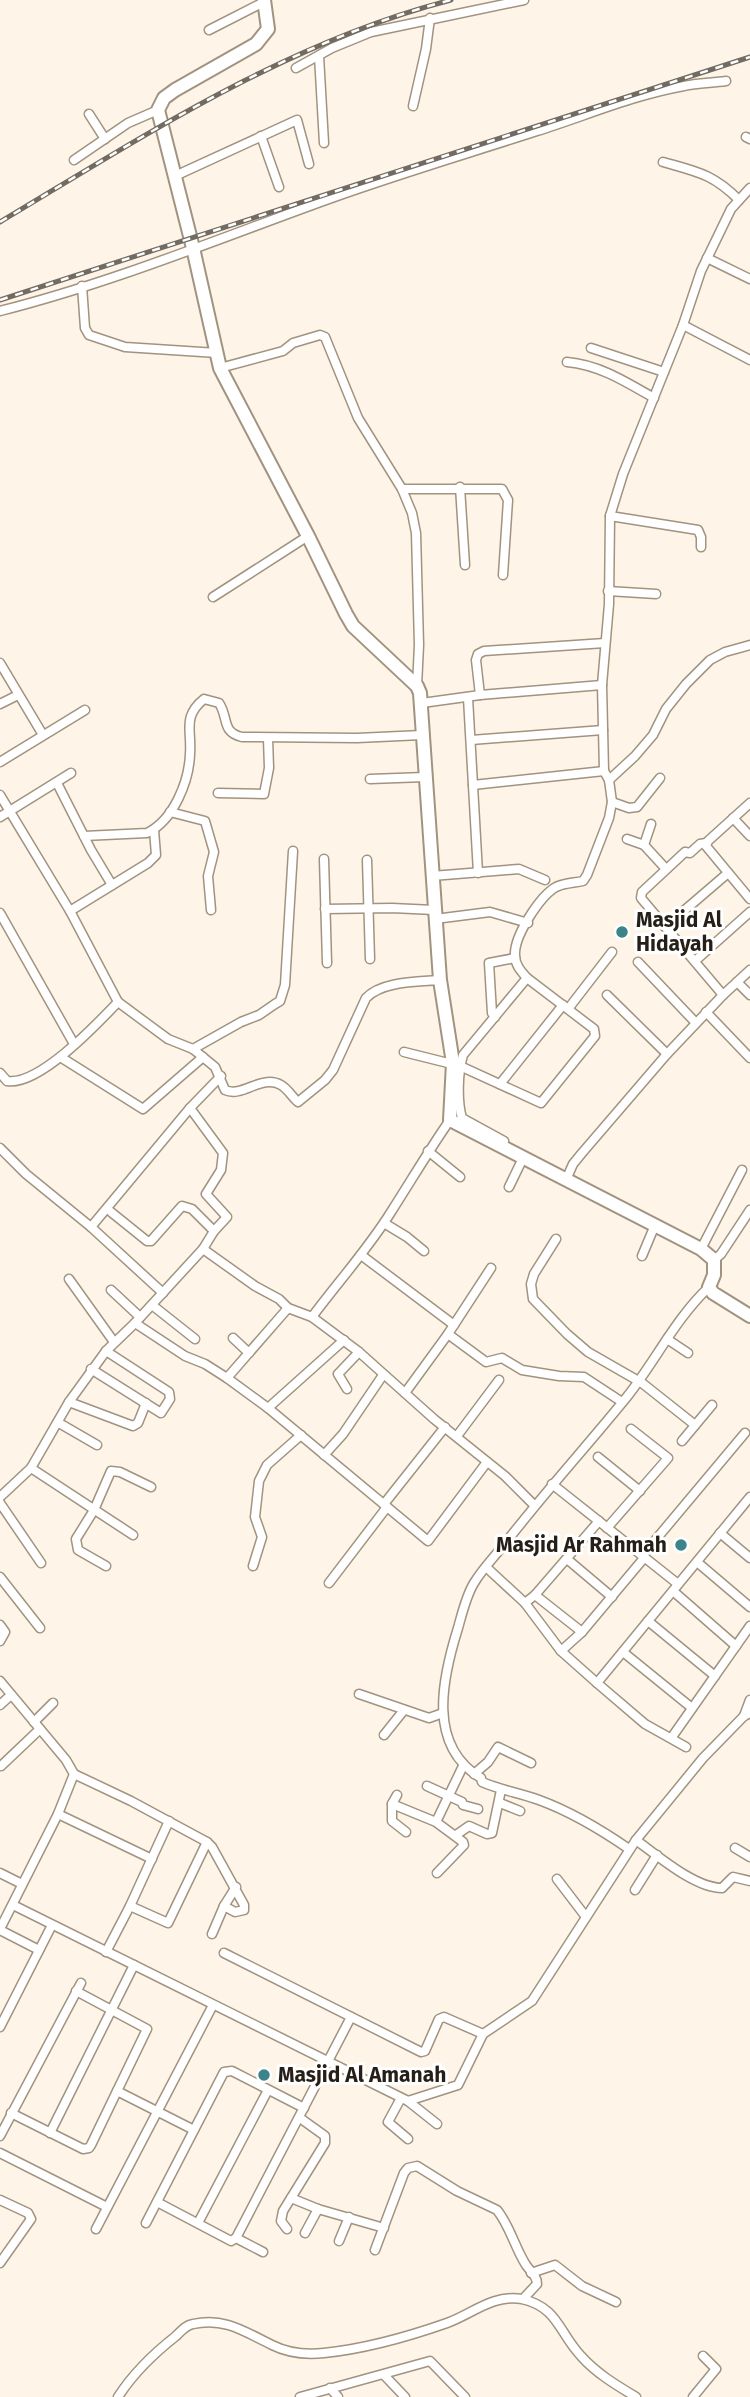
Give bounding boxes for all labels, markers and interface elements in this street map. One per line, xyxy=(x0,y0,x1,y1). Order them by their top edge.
place label: Masjid Al Hidayah xyxy=(636,907,723,957)
marker: Masjid Al Hidayah xyxy=(614,924,630,940)
place label: Masjid Ar Rahmah xyxy=(496,1532,667,1558)
marker: Masjid Ar Rahmah xyxy=(673,1537,689,1553)
place label: Masjid Al Amanah xyxy=(278,2062,446,2088)
marker: Masjid Al Amanah xyxy=(256,2067,272,2083)

